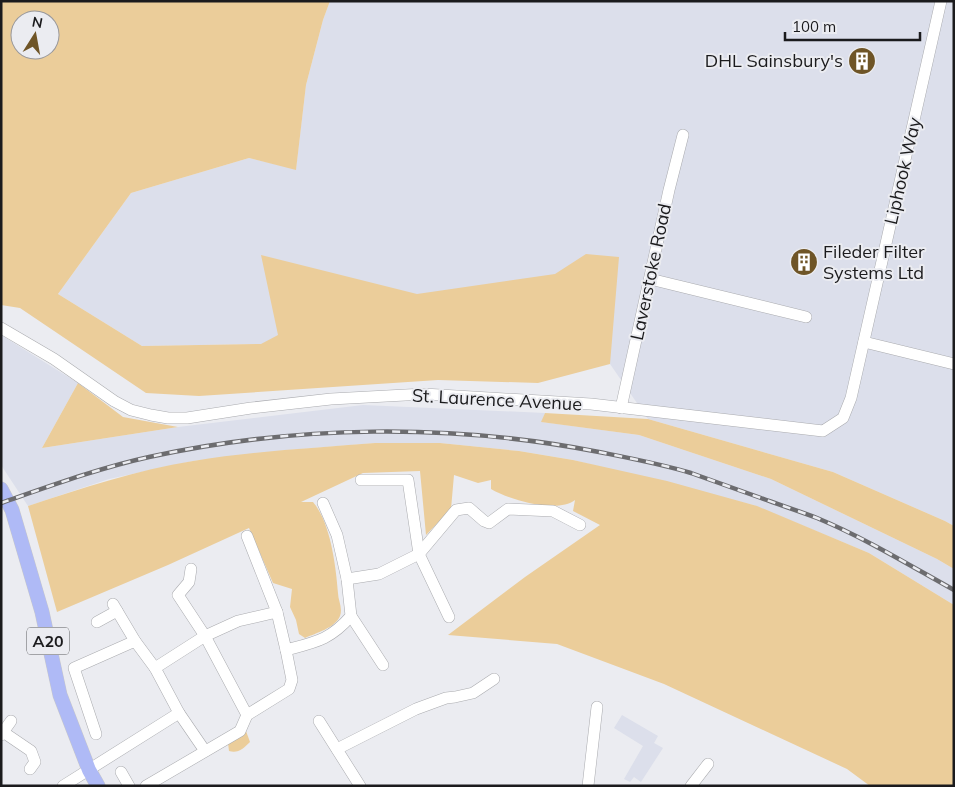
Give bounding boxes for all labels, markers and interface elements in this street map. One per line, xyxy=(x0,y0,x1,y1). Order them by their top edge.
north arrow xyxy=(10,10,60,60)
scale bar xyxy=(785,10,920,42)
text: N xyxy=(31,12,44,32)
text: 100 m xyxy=(792,17,836,36)
building icon: DHL Sainsbury's xyxy=(847,46,877,76)
place label: DHL Sainsbury's xyxy=(705,49,843,72)
street label: Liphook Way xyxy=(879,115,926,227)
street label: Laverstoke Road xyxy=(625,201,676,342)
place label: Fileder Filter Systems Ltd xyxy=(823,240,925,284)
building icon: Fileder Filter Systems Ltd xyxy=(789,247,819,277)
street label: St. Laurence Avenue xyxy=(411,384,583,415)
road number: A20 xyxy=(27,627,69,654)

